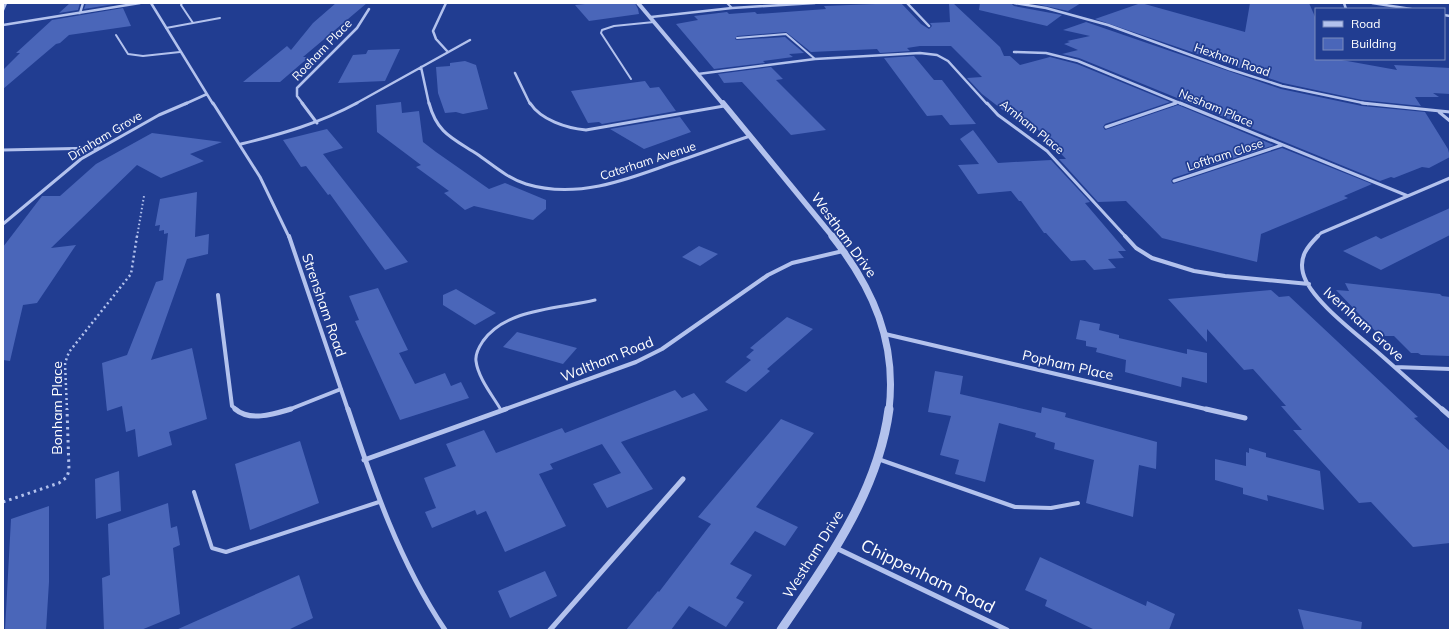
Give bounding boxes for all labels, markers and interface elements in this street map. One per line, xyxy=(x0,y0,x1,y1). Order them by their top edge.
legend xyxy=(1315,8,1445,60)
street label: Roeham Place xyxy=(289,16,355,84)
text: Road xyxy=(1351,16,1380,31)
text: Building xyxy=(1351,36,1396,51)
street label: Hexham Road xyxy=(1192,40,1272,80)
street label: Nesham Place xyxy=(1177,85,1256,130)
street label: Arnham Place xyxy=(997,96,1067,157)
street label: Drinham Grove xyxy=(65,108,144,164)
street label: Loftham Close xyxy=(1185,135,1265,174)
street label: Caterham Avenue xyxy=(598,138,698,183)
street label: Westham Drive xyxy=(807,189,881,281)
street label: Strensham Road xyxy=(298,251,350,359)
street label: Ivernham Grove xyxy=(1320,283,1408,365)
street label: Waltham Road xyxy=(558,332,656,386)
street label: Popham Place xyxy=(1021,346,1115,384)
street label: Bonham Place xyxy=(48,361,66,455)
street label: Westham Drive xyxy=(779,507,847,601)
street label: Chippenham Road xyxy=(858,534,999,617)

